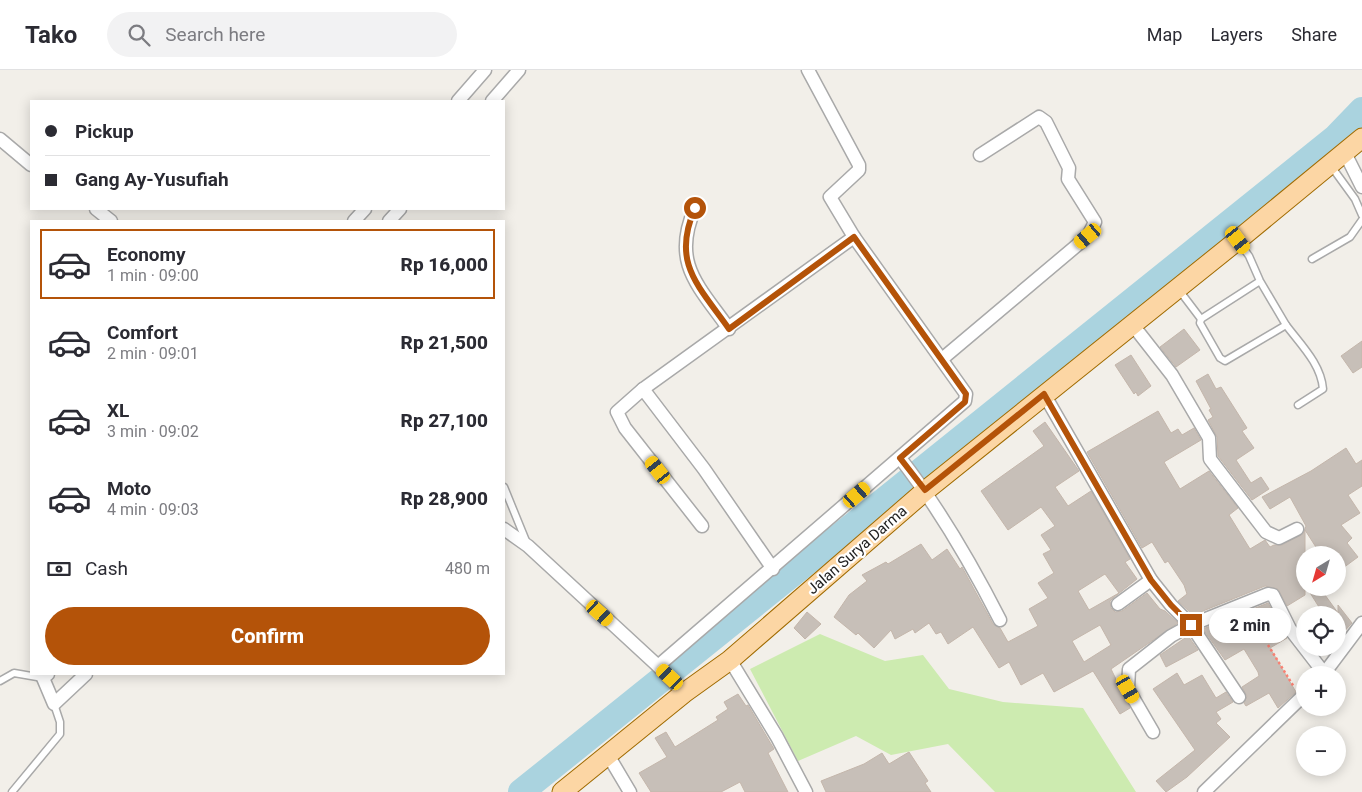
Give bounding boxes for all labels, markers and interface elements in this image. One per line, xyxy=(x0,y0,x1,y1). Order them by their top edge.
search box xyxy=(107,12,457,57)
text: Tako xyxy=(25,21,77,49)
icon: search xyxy=(125,21,153,49)
text: Search here xyxy=(165,23,265,46)
text: Map xyxy=(1147,24,1182,45)
text: Layers xyxy=(1210,24,1263,45)
text: Share xyxy=(1291,24,1337,45)
text: Pickup xyxy=(75,120,134,143)
text: Gang Ay-Yusufiah xyxy=(75,168,229,191)
route start xyxy=(684,197,706,219)
car xyxy=(1071,221,1104,251)
car xyxy=(1222,224,1253,256)
icon: car xyxy=(47,242,92,287)
text: Economy xyxy=(107,243,186,266)
text: Rp 16,000 xyxy=(401,253,488,276)
text: 1 min · 09:00 xyxy=(107,266,199,285)
icon: car xyxy=(47,320,92,365)
text: Comfort xyxy=(107,321,178,344)
text: Rp 21,500 xyxy=(401,331,488,354)
text: 2 min · 09:01 xyxy=(107,344,199,363)
icon: car xyxy=(47,398,92,443)
text: XL xyxy=(107,399,129,422)
text: Rp 27,100 xyxy=(401,409,488,432)
text: 3 min · 09:02 xyxy=(107,422,199,441)
car xyxy=(642,454,673,486)
icon: car xyxy=(47,476,92,521)
text: Moto xyxy=(107,477,151,500)
car xyxy=(840,479,873,511)
text: Rp 28,900 xyxy=(401,487,488,510)
text: 4 min · 09:03 xyxy=(107,500,199,519)
street label: Jalan Surya Darma xyxy=(804,502,910,598)
north arrow xyxy=(1296,546,1346,596)
map controls xyxy=(1296,546,1346,776)
icon: cash xyxy=(45,555,73,583)
text: Cash xyxy=(85,557,128,580)
text: 480 m xyxy=(445,559,490,578)
car xyxy=(583,597,616,629)
button: locate xyxy=(1296,606,1346,656)
button: Confirm xyxy=(45,607,490,665)
callout: 2 min xyxy=(1208,608,1291,642)
route end xyxy=(1180,614,1202,636)
text: 2 min xyxy=(1230,616,1270,635)
car xyxy=(653,661,686,693)
button: + xyxy=(1296,666,1346,716)
car xyxy=(1114,672,1141,706)
button: − xyxy=(1296,726,1346,776)

